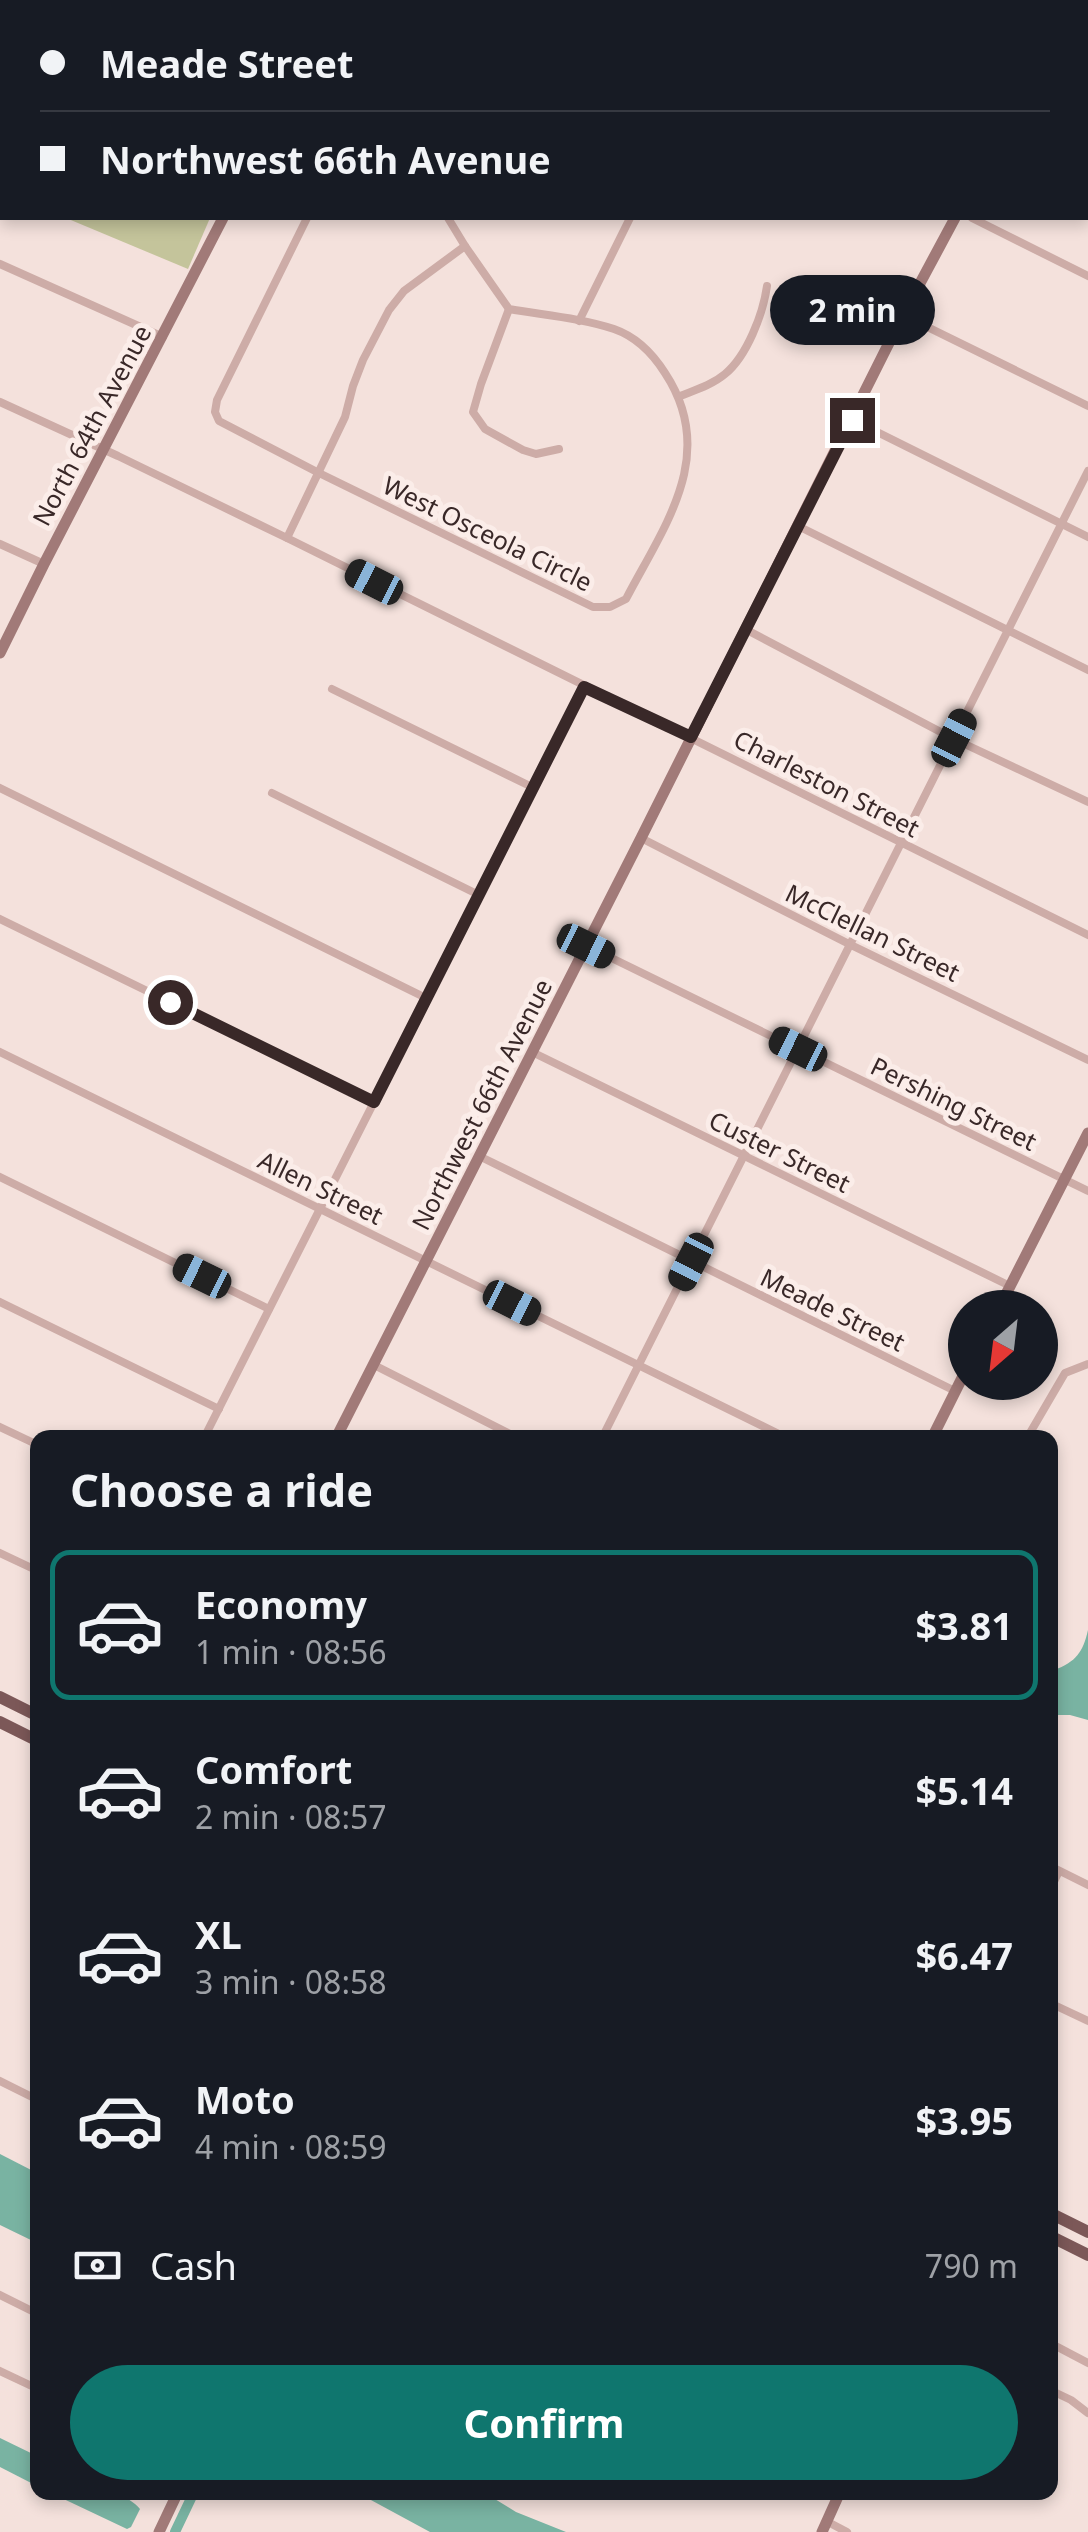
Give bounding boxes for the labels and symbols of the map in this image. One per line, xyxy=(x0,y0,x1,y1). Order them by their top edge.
callout: 2 min xyxy=(770,275,934,345)
street label: North 64th Avenue xyxy=(24,319,158,531)
route end xyxy=(830,398,875,443)
street label: West Osceola Circle xyxy=(378,468,598,598)
car xyxy=(340,555,408,609)
car xyxy=(927,704,981,772)
street label: Charleston Street xyxy=(728,722,926,844)
street label: McClellan Street xyxy=(780,875,966,989)
car xyxy=(552,919,620,973)
street label: Northwest 66th Avenue xyxy=(403,973,559,1235)
route start xyxy=(148,980,193,1025)
car xyxy=(764,1022,832,1076)
street label: Pershing Street xyxy=(865,1048,1043,1158)
street label: Custer Street xyxy=(704,1102,856,1200)
street label: Allen Street xyxy=(253,1142,389,1232)
car xyxy=(664,1228,718,1296)
car xyxy=(168,1249,236,1303)
street label: Meade Street xyxy=(755,1259,911,1359)
car xyxy=(478,1276,546,1330)
north arrow xyxy=(948,1290,1058,1400)

